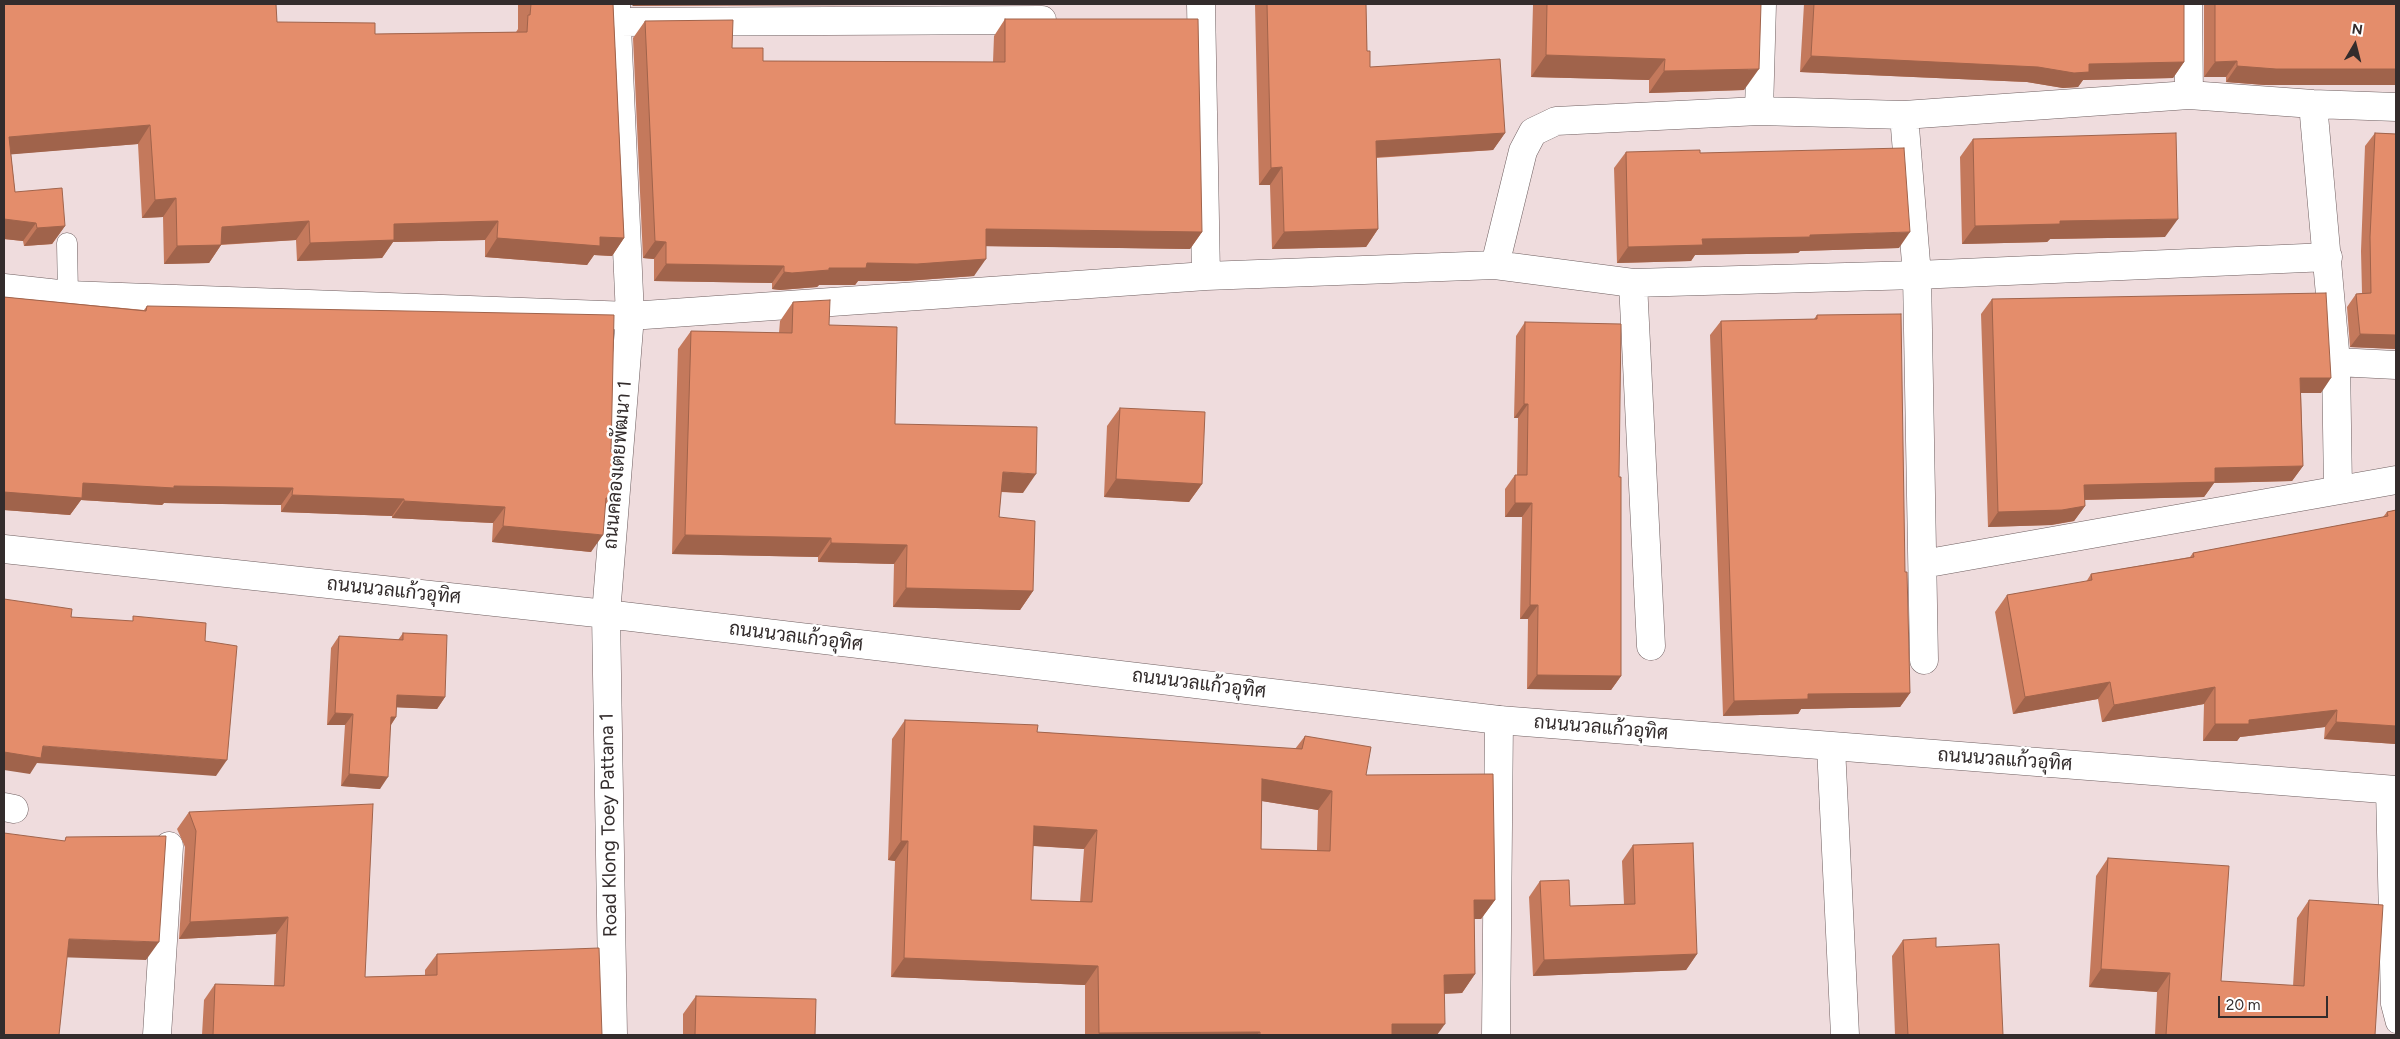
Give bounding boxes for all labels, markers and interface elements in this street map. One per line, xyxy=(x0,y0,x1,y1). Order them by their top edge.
north arrow xyxy=(2330,20,2380,70)
text: N xyxy=(2351,20,2364,39)
street label: ถนนคลองเตยพัฒนา 1 xyxy=(599,380,637,550)
street label: ถนนนวลแก้วอุทิศ xyxy=(326,573,462,609)
street label: ถนนนวลแก้วอุทิศ xyxy=(728,617,864,657)
street label: ถนนนวลแก้วอุทิศ xyxy=(1131,664,1267,704)
street label: ถนนนวลแก้วอุทิศ xyxy=(1533,711,1669,745)
street label: Road Klong Toey Pattana 1 xyxy=(596,713,622,937)
street label: ถนนนวลแก้วอุทิศ xyxy=(1937,744,2073,776)
scale bar xyxy=(2220,986,2330,1018)
text: 20 m xyxy=(2226,996,2260,1014)

